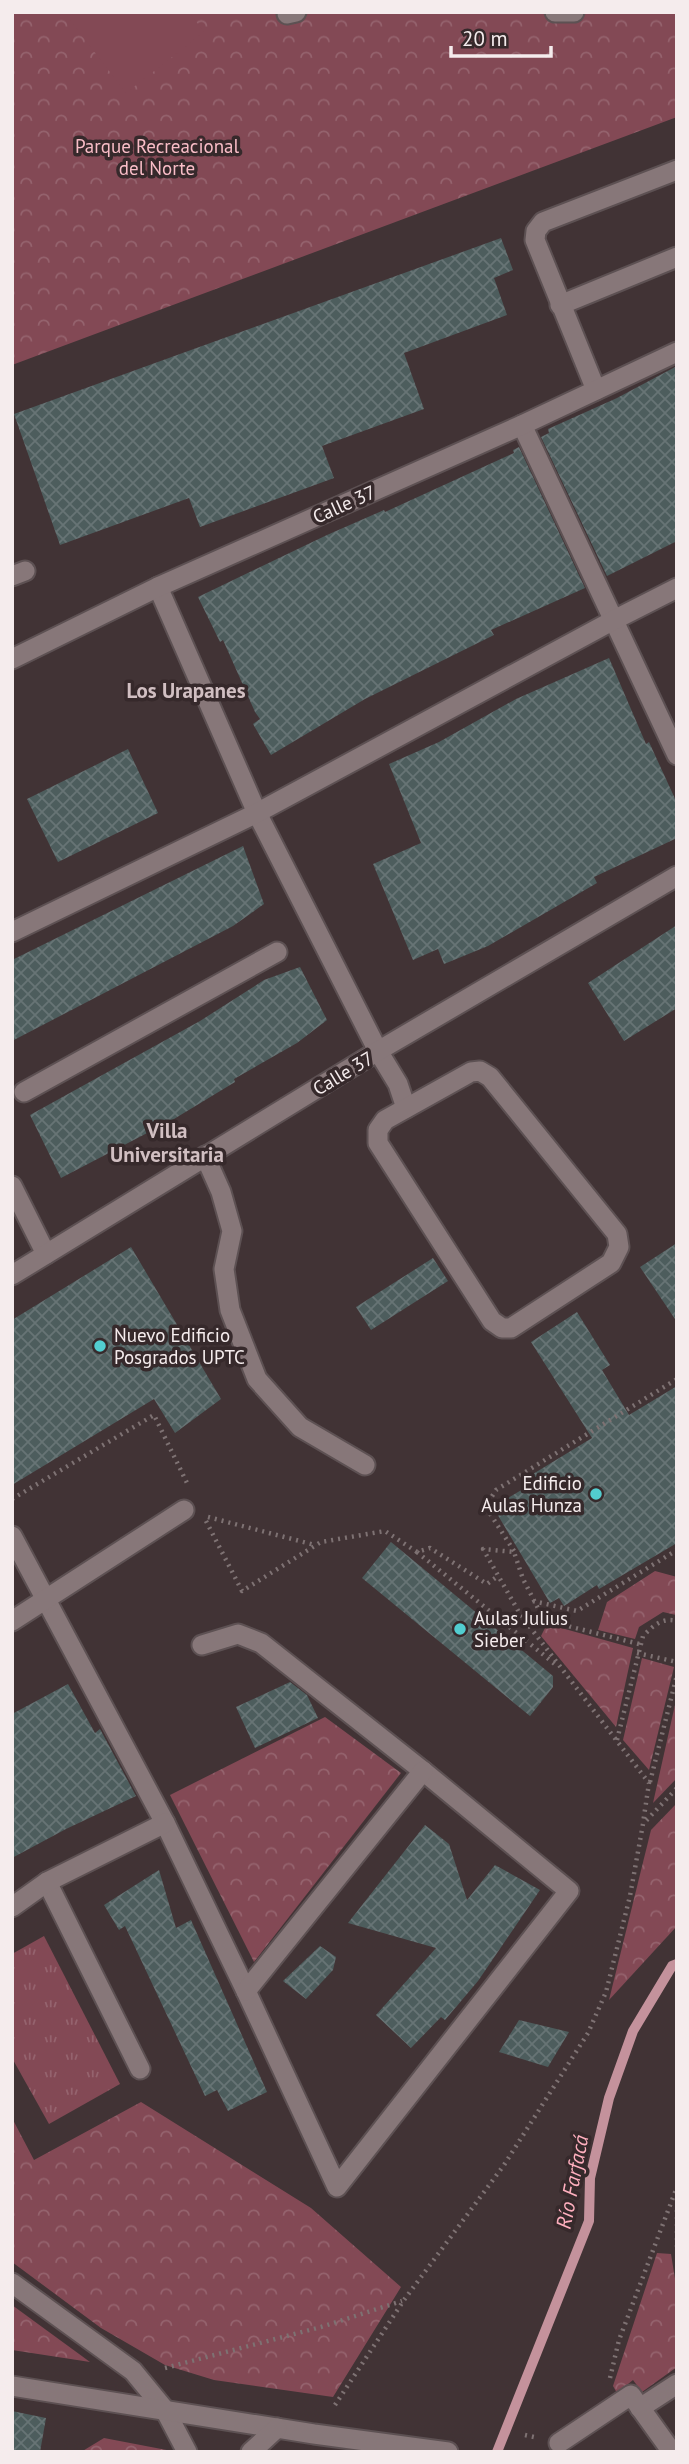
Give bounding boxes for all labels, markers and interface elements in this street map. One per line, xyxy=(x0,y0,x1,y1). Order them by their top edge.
scale bar xyxy=(451,14,551,58)
text: 20 m xyxy=(462,25,508,52)
park label: Parque Recreacional del Norte xyxy=(75,134,240,180)
street label: Calle 37 xyxy=(309,480,379,528)
district label: Los Urapanes xyxy=(126,677,246,704)
street label: Calle 37 xyxy=(308,1046,378,1100)
district label: Villa Universitaria xyxy=(110,1117,224,1168)
place label: Nuevo Edificio Posgrados UPTC xyxy=(114,1323,245,1369)
marker: Nuevo Edificio Posgrados UPTC xyxy=(92,1338,108,1354)
place label: Edificio Aulas Hunza xyxy=(481,1471,582,1517)
marker: Edificio Aulas Hunza xyxy=(588,1486,604,1502)
place label: Aulas Julius Sieber xyxy=(474,1606,568,1652)
marker: Aulas Julius Sieber xyxy=(452,1621,468,1637)
water label: Río Farfacá xyxy=(550,2132,594,2231)

